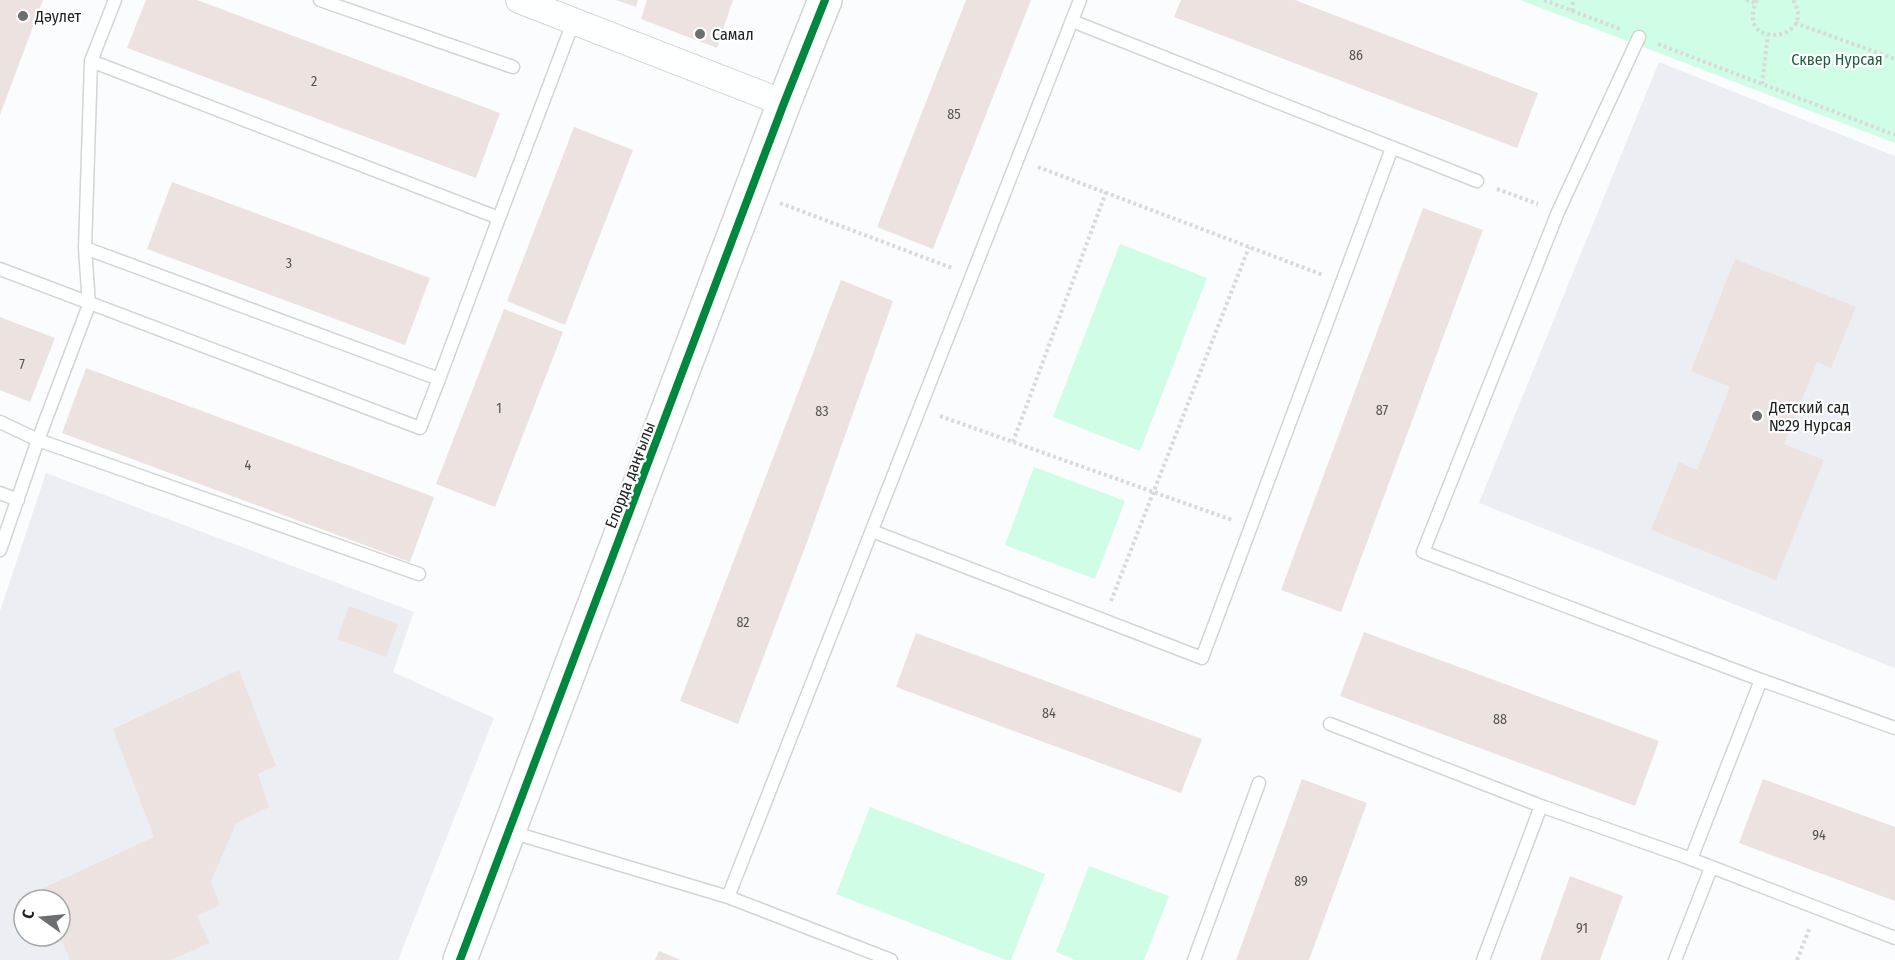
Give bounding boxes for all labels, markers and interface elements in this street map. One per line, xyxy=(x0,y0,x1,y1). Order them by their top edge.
place label: Дәулет xyxy=(34,7,82,26)
marker: Дәулет xyxy=(16,9,30,23)
place label: Самал xyxy=(712,25,754,44)
marker: Самал xyxy=(693,27,707,41)
house number: 86 xyxy=(1349,47,1363,64)
park label: Сквер Нурсая xyxy=(1791,50,1883,69)
house number: 2 xyxy=(311,73,317,90)
house number: 85 xyxy=(947,106,961,123)
house number: 3 xyxy=(286,255,292,272)
house number: 7 xyxy=(19,356,25,373)
place label: Детский сад №29 Нурсая xyxy=(1768,398,1851,435)
house number: 1 xyxy=(496,400,502,417)
house number: 87 xyxy=(1376,402,1389,419)
house number: 83 xyxy=(815,403,829,420)
marker: Детский сад №29 Нурсая xyxy=(1750,409,1764,423)
street label: Елорда даңғылы xyxy=(601,419,659,531)
house number: 4 xyxy=(245,457,252,474)
house number: 82 xyxy=(736,614,750,631)
house number: 84 xyxy=(1042,705,1056,722)
house number: 88 xyxy=(1493,711,1507,728)
house number: 94 xyxy=(1812,827,1826,844)
house number: 89 xyxy=(1294,873,1308,890)
north arrow xyxy=(12,888,72,948)
text: С xyxy=(18,907,38,921)
house number: 91 xyxy=(1576,920,1588,937)

